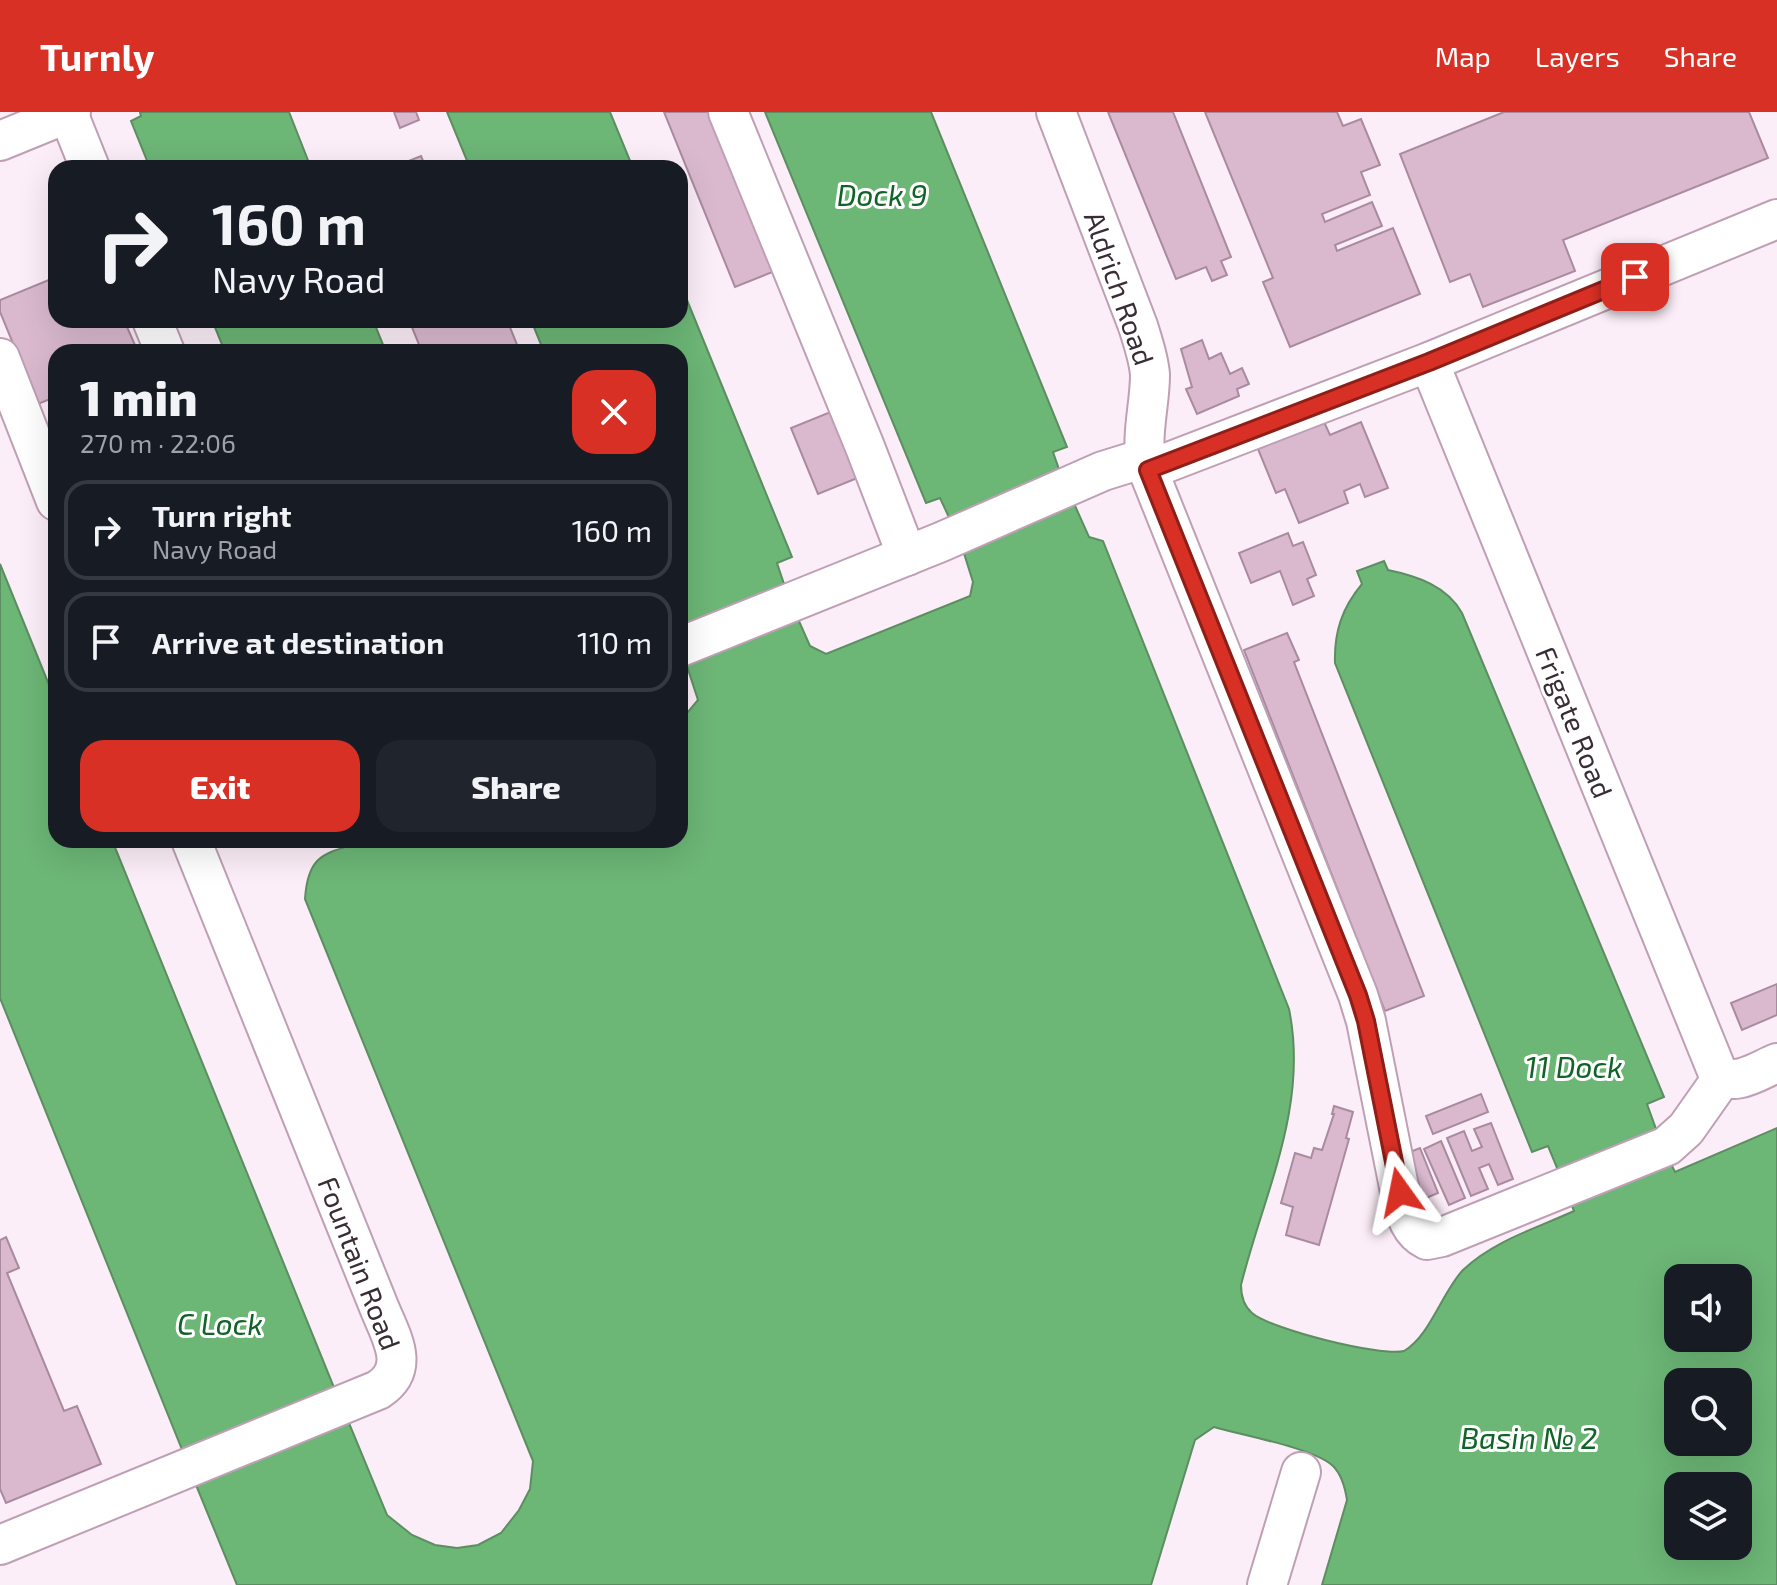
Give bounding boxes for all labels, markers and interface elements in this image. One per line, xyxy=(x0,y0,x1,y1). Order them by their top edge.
text: Turnly xyxy=(40,33,155,79)
text: Map xyxy=(1435,39,1491,73)
text: Layers xyxy=(1535,39,1620,73)
text: Share xyxy=(1664,39,1737,73)
water label: Dock 9 xyxy=(837,176,927,212)
text: 160 m xyxy=(212,189,366,256)
icon: right xyxy=(80,192,184,296)
street label: Aldrich Road xyxy=(1078,207,1162,369)
pin xyxy=(1601,243,1669,311)
icon: arrive xyxy=(1613,255,1657,299)
text: Navy Road xyxy=(212,257,385,300)
text: 1 min xyxy=(80,368,198,426)
button: close xyxy=(572,370,656,454)
text: 270 m · 22:06 xyxy=(80,427,236,458)
text: Turn right xyxy=(152,497,292,533)
icon: right xyxy=(84,508,128,552)
text: 160 m xyxy=(572,512,652,548)
text: Navy Road xyxy=(152,533,277,564)
icon: arrive xyxy=(84,620,128,664)
text: Arrive at destination xyxy=(152,624,444,660)
text: 110 m xyxy=(577,624,652,660)
street label: Frigate Road xyxy=(1529,641,1621,803)
button: Exit xyxy=(80,740,360,832)
button: Share xyxy=(376,740,656,832)
water label: 11 Dock xyxy=(1525,1048,1623,1084)
position arrow xyxy=(1358,1150,1442,1234)
street label: Fountain Road xyxy=(311,1172,409,1354)
map controls xyxy=(1664,1264,1752,1560)
button: sound xyxy=(1664,1264,1752,1352)
water label: C Lock xyxy=(177,1305,263,1341)
button: search xyxy=(1664,1368,1752,1456)
water label: Basin № 2 xyxy=(1460,1419,1598,1455)
button: layers xyxy=(1664,1472,1752,1560)

